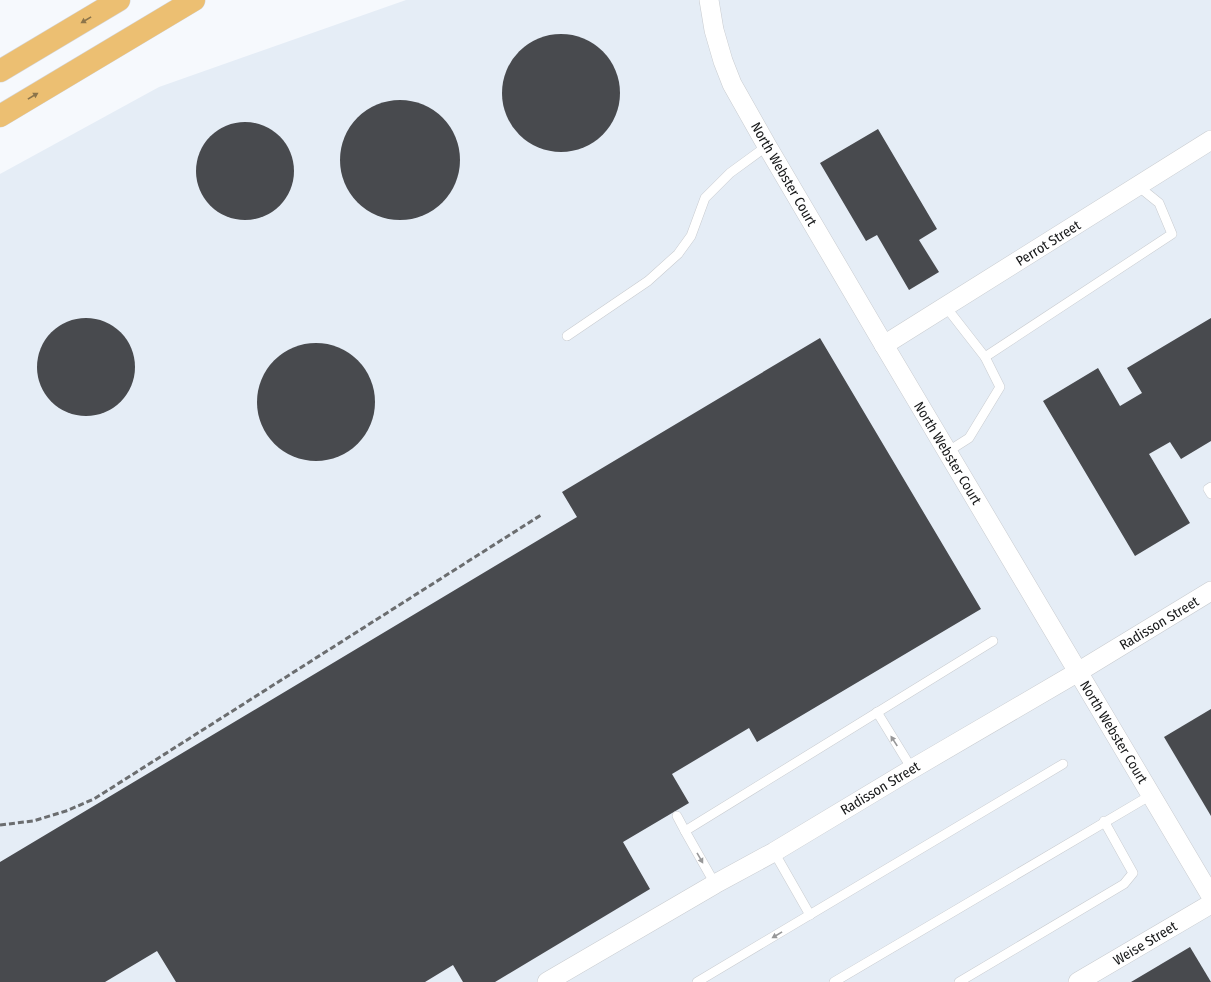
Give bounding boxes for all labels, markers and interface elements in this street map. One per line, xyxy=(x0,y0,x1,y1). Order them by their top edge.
one-way arrow xyxy=(81,16,91,24)
one-way arrow xyxy=(27,93,39,100)
street label: North Webster Court xyxy=(747,119,820,230)
street label: Perrot Street xyxy=(1013,217,1084,270)
street label: North Webster Court xyxy=(910,399,985,508)
street label: Radisson Street xyxy=(1116,593,1202,654)
street label: North Webster Court xyxy=(1076,678,1151,787)
one-way arrow xyxy=(890,736,898,746)
street label: Radisson Street xyxy=(837,758,923,819)
one-way arrow xyxy=(697,852,704,863)
street label: Weise Street xyxy=(1110,918,1181,969)
one-way arrow xyxy=(771,932,783,939)

